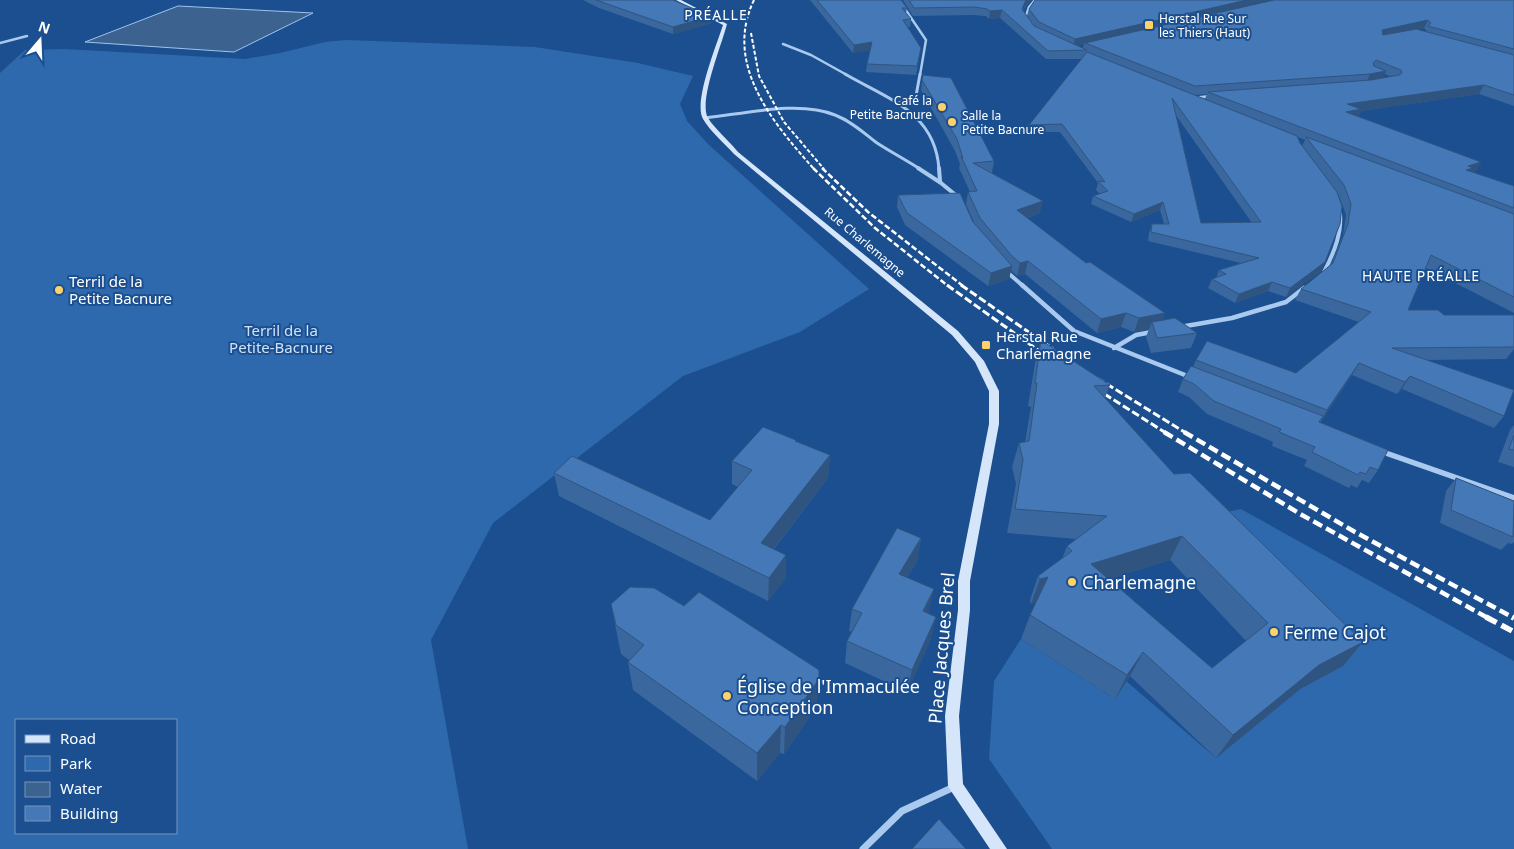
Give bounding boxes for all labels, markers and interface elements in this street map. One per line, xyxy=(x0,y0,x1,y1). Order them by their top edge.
district label: PRÉALLE xyxy=(684,5,748,24)
place label: Herstal Rue Sur les Thiers (Haut) xyxy=(1159,10,1250,41)
north arrow xyxy=(15,15,65,65)
text: N xyxy=(36,16,53,38)
marker: Herstal Rue Sur les Thiers (Haut) xyxy=(1143,19,1155,31)
place label: Café la Petite Bacnure xyxy=(850,92,932,123)
marker: Café la Petite Bacnure xyxy=(936,101,948,113)
place label: Salle la Petite Bacnure xyxy=(962,107,1045,138)
marker: Salle la Petite Bacnure xyxy=(946,116,958,128)
street label: Rue Charlemagne xyxy=(821,203,909,281)
district label: HAUTE PRÉALLE xyxy=(1362,266,1480,285)
place label: Terril de la Petite Bacnure xyxy=(69,271,172,308)
marker: Terril de la Petite Bacnure xyxy=(53,284,65,296)
park label: Terril de la Petite-Bacnure xyxy=(229,320,333,357)
place label: Herstal Rue Charlemagne xyxy=(996,326,1091,363)
marker: Herstal Rue Charlemagne xyxy=(980,339,992,351)
place label: Charlemagne xyxy=(1082,570,1196,594)
street label: Place Jacques Brel xyxy=(922,571,960,725)
marker: Charlemagne xyxy=(1066,576,1078,588)
place label: Ferme Cajot xyxy=(1284,620,1387,644)
marker: Ferme Cajot xyxy=(1268,626,1280,638)
place label: Église de l'Immaculée Conception xyxy=(737,674,920,719)
marker: Église de l'Immaculée Conception xyxy=(721,690,733,702)
legend xyxy=(15,719,178,834)
text: Road xyxy=(60,728,96,748)
text: Park xyxy=(60,753,92,773)
text: Water xyxy=(60,778,102,798)
text: Building xyxy=(60,803,118,823)

